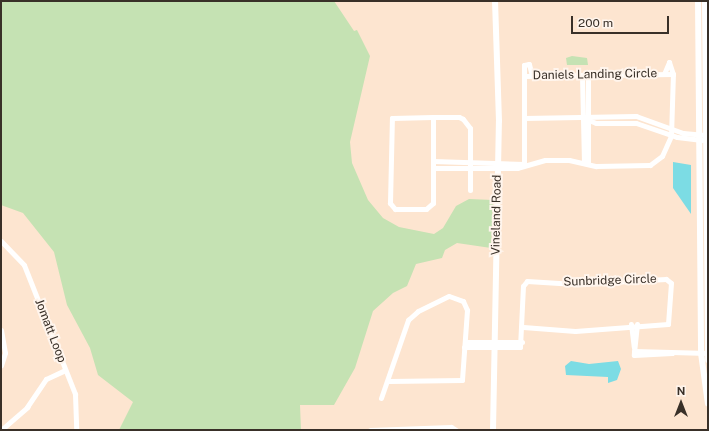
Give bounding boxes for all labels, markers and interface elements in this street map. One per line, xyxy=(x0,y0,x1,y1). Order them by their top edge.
scale bar xyxy=(573,8,671,34)
text: 200 m xyxy=(578,16,613,30)
street label: Daniels Landing Circle xyxy=(533,67,657,83)
street label: Vineland Road xyxy=(489,175,505,255)
street label: Sunbridge Circle xyxy=(563,272,657,290)
street label: Jomatt Loop xyxy=(31,297,69,365)
north arrow xyxy=(661,383,701,423)
text: N xyxy=(677,385,685,397)

